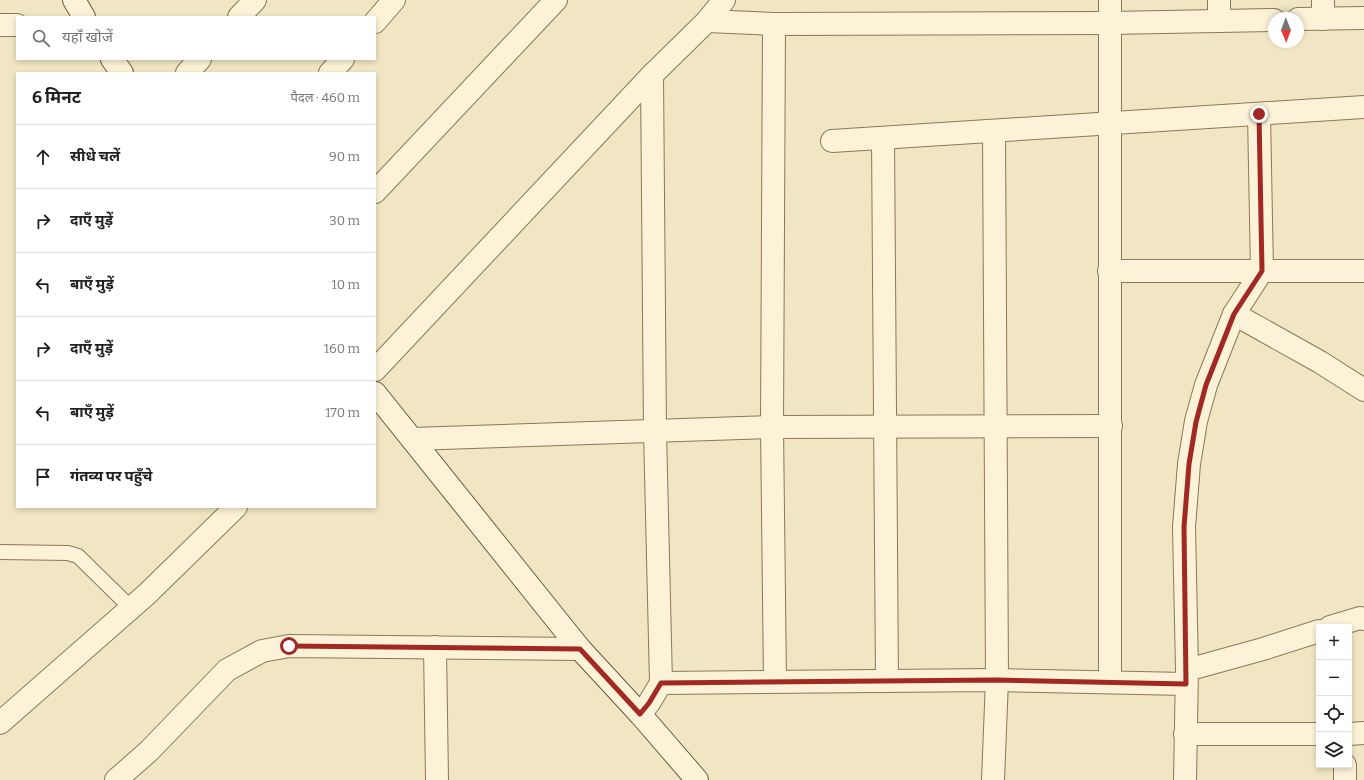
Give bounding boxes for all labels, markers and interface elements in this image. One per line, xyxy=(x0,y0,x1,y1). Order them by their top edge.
north arrow xyxy=(1268,12,1304,48)
search box xyxy=(16,16,376,60)
icon: search xyxy=(30,27,52,49)
text: यहाँ खोजें xyxy=(62,28,113,46)
text: 6 मिनट xyxy=(32,87,81,108)
text: पैदल · 460 m xyxy=(290,90,360,105)
route end xyxy=(1250,105,1268,123)
icon: ahead xyxy=(32,146,54,168)
text: सीधे चलें xyxy=(70,147,120,165)
text: 90 m xyxy=(329,149,360,164)
icon: right xyxy=(32,210,54,232)
text: दाएँ मुड़ें xyxy=(70,211,113,229)
text: 30 m xyxy=(329,213,360,228)
icon: left xyxy=(32,274,54,296)
text: बाएँ मुड़ें xyxy=(70,275,114,293)
text: 10 m xyxy=(331,277,360,292)
icon: right xyxy=(32,338,54,360)
text: दाएँ मुड़ें xyxy=(70,339,113,357)
text: 160 m xyxy=(324,341,360,356)
icon: left xyxy=(32,402,54,424)
text: बाएँ मुड़ें xyxy=(70,403,114,421)
text: 170 m xyxy=(325,405,360,420)
icon: arrive xyxy=(32,466,54,488)
text: गंतव्य पर पहुँचे xyxy=(70,467,153,485)
map controls xyxy=(1316,624,1352,768)
button: + xyxy=(1316,624,1352,660)
route start xyxy=(280,637,298,655)
button: − xyxy=(1316,660,1352,696)
button: locate xyxy=(1316,696,1352,732)
button: layers xyxy=(1316,732,1352,768)

